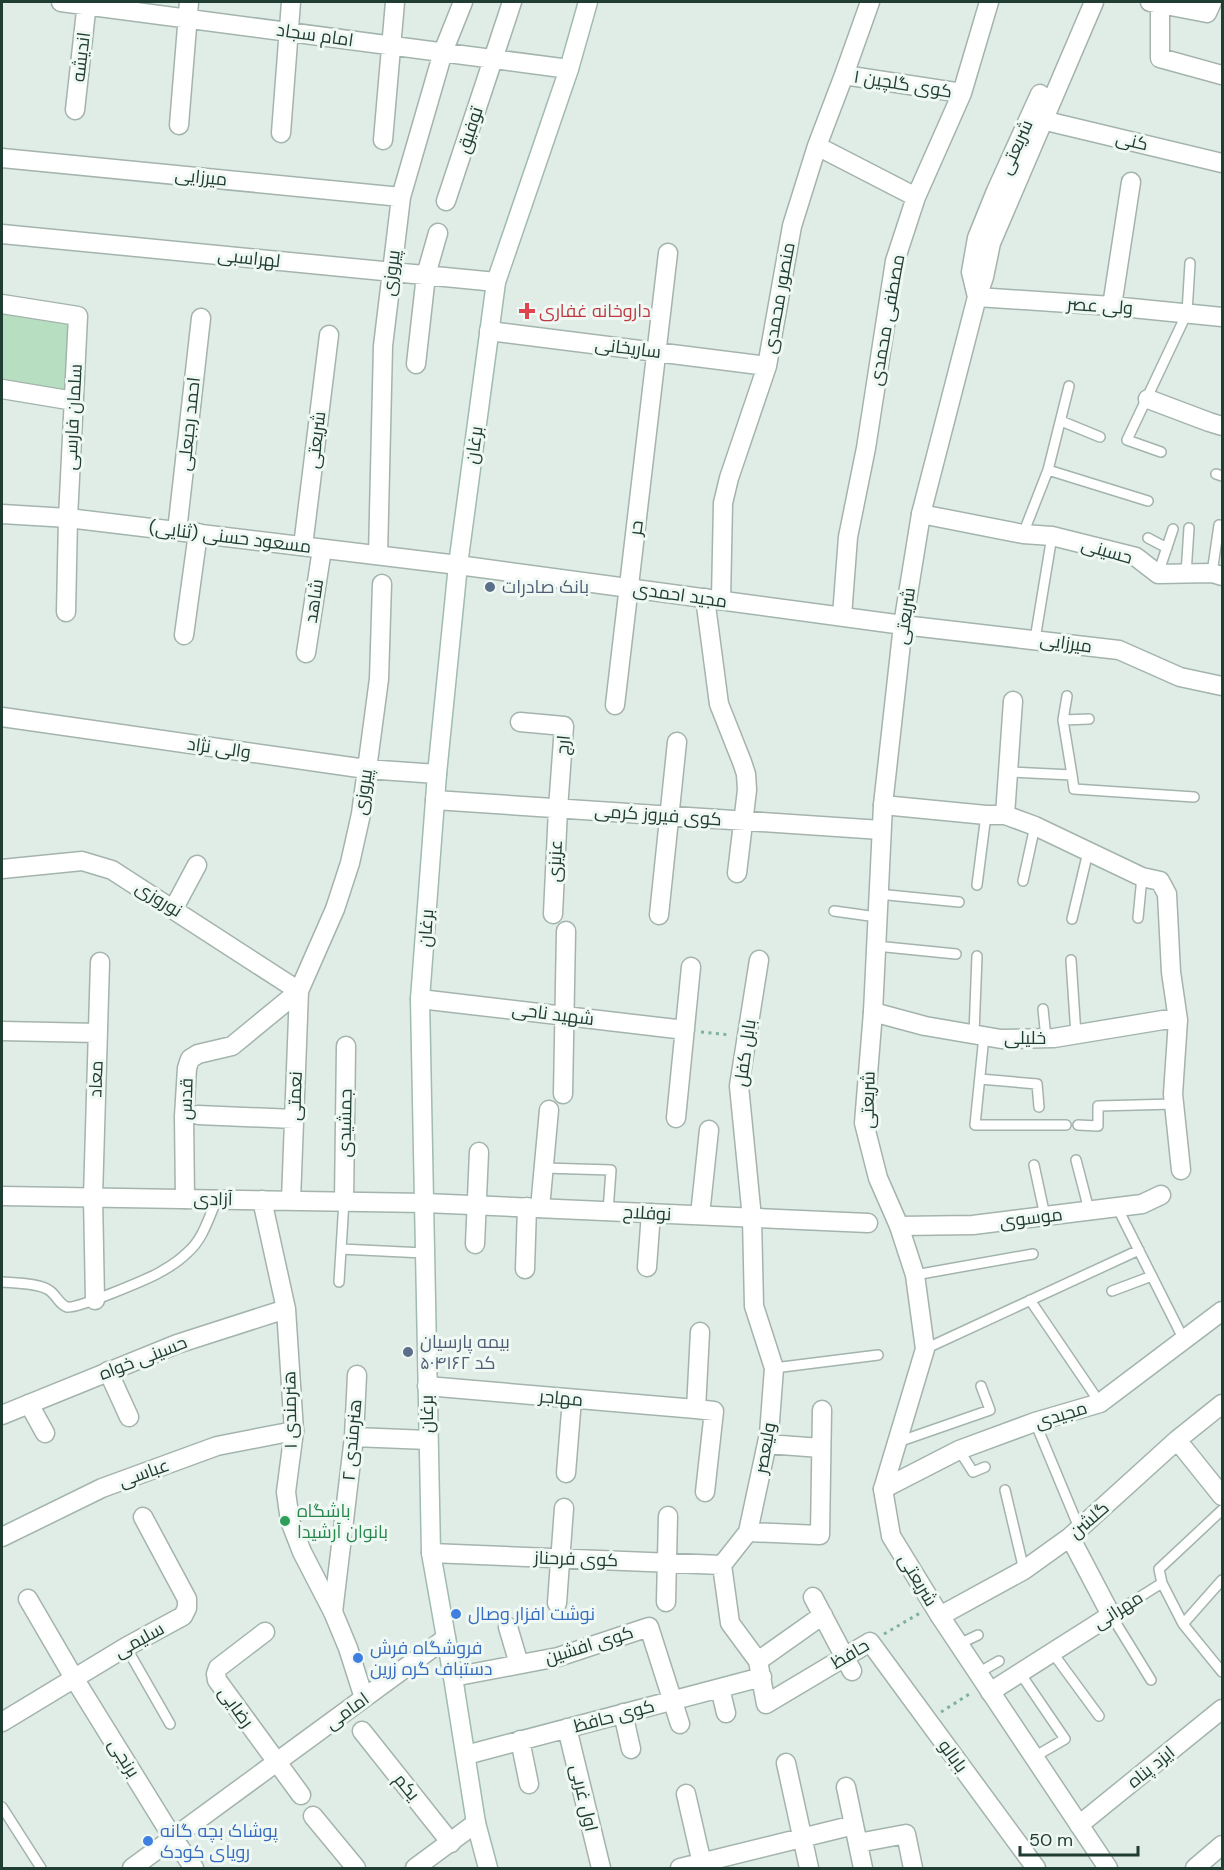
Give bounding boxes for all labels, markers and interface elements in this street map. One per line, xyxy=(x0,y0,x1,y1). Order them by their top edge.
street label: امام سجاد xyxy=(275,18,355,52)
street label: اندیشه xyxy=(66,31,96,83)
street label: کوی گلچین ۱ xyxy=(852,64,954,104)
street label: توفیق xyxy=(451,104,489,156)
street label: شریعتی xyxy=(993,116,1039,178)
street label: کنی xyxy=(1113,126,1151,156)
street label: میرزایی xyxy=(174,162,228,192)
street label: منصور محمدی xyxy=(757,241,801,355)
street label: لهراسبی xyxy=(216,243,282,273)
street label: پیروزی xyxy=(376,248,406,297)
street label: مصطفی محمدی xyxy=(864,252,910,388)
street label: ولی عصر xyxy=(1065,292,1134,320)
place label: داروخانه غفاری xyxy=(539,299,651,323)
marker: داروخانه غفاری xyxy=(520,304,534,318)
street label: ساریخانی xyxy=(593,332,663,364)
street label: سلمان فارسی xyxy=(58,363,88,471)
street label: احمد رجبعلی xyxy=(172,376,206,472)
street label: شریعتی xyxy=(301,410,331,470)
street label: برغان xyxy=(459,424,489,466)
street label: مسعود حسنی (ثنایی) xyxy=(147,515,313,559)
street label: حر xyxy=(623,519,649,538)
street label: حسینی xyxy=(1079,532,1135,570)
place label: بانک صادرات xyxy=(502,575,589,599)
street label: شاهد xyxy=(299,577,329,625)
street label: مجید احمدی xyxy=(631,577,729,613)
marker: بانک صادرات xyxy=(483,580,497,594)
street label: شریعتی xyxy=(889,586,921,646)
street label: میرزایی xyxy=(1038,627,1094,659)
street label: والی نژاد xyxy=(186,732,252,764)
street label: ارج xyxy=(550,734,576,756)
street label: پیروزی xyxy=(348,767,378,817)
street label: کوی فیروز کرمی xyxy=(593,799,723,831)
street label: عزیزی xyxy=(542,839,568,883)
street label: نوروزی xyxy=(131,875,187,923)
street label: برغان xyxy=(413,908,439,948)
street label: شهید ناحی xyxy=(511,997,595,1031)
street label: بابل کفل xyxy=(728,1018,762,1088)
street label: خلیلی xyxy=(1004,1026,1046,1050)
street label: معاد xyxy=(83,1060,109,1098)
street label: نعمتی xyxy=(282,1071,308,1121)
street label: شریعتی xyxy=(856,1071,880,1129)
street label: قدس xyxy=(173,1077,199,1121)
street label: جمشیدی xyxy=(332,1088,358,1158)
street label: آزادی xyxy=(193,1187,233,1211)
street label: نوفلاح xyxy=(622,1200,672,1226)
street label: موسوی xyxy=(998,1202,1064,1234)
street label: حسینی خواه xyxy=(96,1330,190,1386)
place label: بیمه پارسیان کد ۵۰۴۱۶۲ xyxy=(420,1330,510,1375)
marker: بیمه پارسیان کد ۵۰۴۱۶۲ xyxy=(401,1345,415,1359)
street label: هنرمندی ۱ xyxy=(277,1371,303,1449)
street label: مهاجر xyxy=(537,1384,584,1412)
street label: برغان xyxy=(415,1395,439,1433)
street label: مجیدی xyxy=(1032,1396,1090,1434)
street label: هنرمندی ۲ xyxy=(336,1398,368,1482)
street label: ولیعصر xyxy=(749,1420,781,1477)
street label: عباسی xyxy=(115,1453,173,1493)
street label: گلشن xyxy=(1064,1496,1114,1544)
place label: باشگاه بانوان آرشیدا xyxy=(297,1499,388,1544)
marker: باشگاه بانوان آرشیدا xyxy=(278,1514,292,1528)
street label: کوی فرحناز xyxy=(532,1546,619,1572)
street label: شریعتی xyxy=(893,1549,943,1611)
street label: مهرانی xyxy=(1089,1585,1147,1635)
place label: نوشت افزار وصال xyxy=(468,1602,595,1626)
marker: نوشت افزار وصال xyxy=(449,1607,463,1621)
street label: سلیمی xyxy=(110,1616,168,1664)
street label: کوی افشین xyxy=(542,1620,636,1670)
street label: حافظ xyxy=(826,1633,874,1675)
place label: فروشگاه فرش دستباف گره زرین xyxy=(370,1636,493,1681)
marker: فروشگاه فرش دستباف گره زرین xyxy=(351,1651,365,1665)
street label: رضایی xyxy=(213,1682,259,1732)
street label: امامی xyxy=(320,1687,374,1735)
street label: کوی حافظ xyxy=(571,1694,657,1738)
street label: برنجی xyxy=(103,1734,145,1782)
street label: بابالو xyxy=(933,1735,973,1777)
street label: ایزد پناه xyxy=(1122,1741,1180,1793)
street label: اول غربی xyxy=(565,1762,603,1834)
street label: یکم xyxy=(389,1768,425,1806)
place label: پوشاک بچه گانه رویای کودک xyxy=(160,1819,278,1864)
scale bar xyxy=(1020,1819,1138,1857)
text: 50 m xyxy=(1029,1828,1073,1852)
marker: پوشاک بچه گانه رویای کودک xyxy=(141,1834,155,1848)

